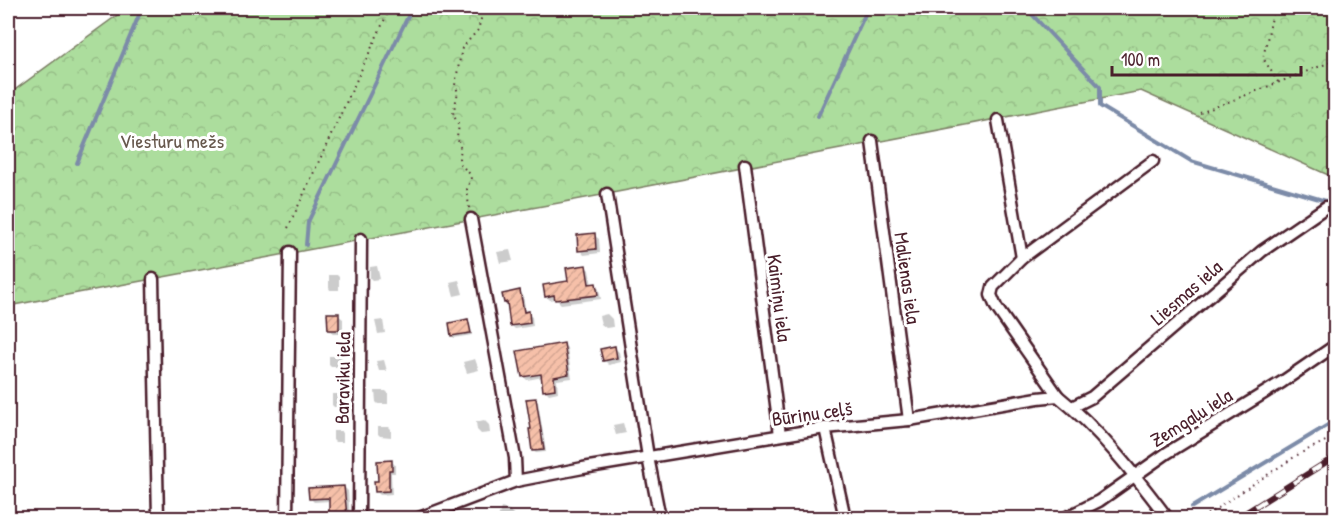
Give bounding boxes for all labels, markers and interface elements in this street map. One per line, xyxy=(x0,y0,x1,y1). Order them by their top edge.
scale bar xyxy=(1112,39,1301,77)
text: 100 m xyxy=(1121,47,1160,72)
park label: Viesturu mežs xyxy=(120,127,224,154)
street label: Malienas iela xyxy=(888,230,928,326)
street label: Kaimiņu iela xyxy=(761,253,799,344)
street label: Liesmas iela xyxy=(1144,253,1228,331)
street label: Baraviku iela xyxy=(328,331,356,424)
street label: Zemgaļu iela xyxy=(1145,381,1237,453)
street label: Būriņu ceļš xyxy=(770,394,854,432)

